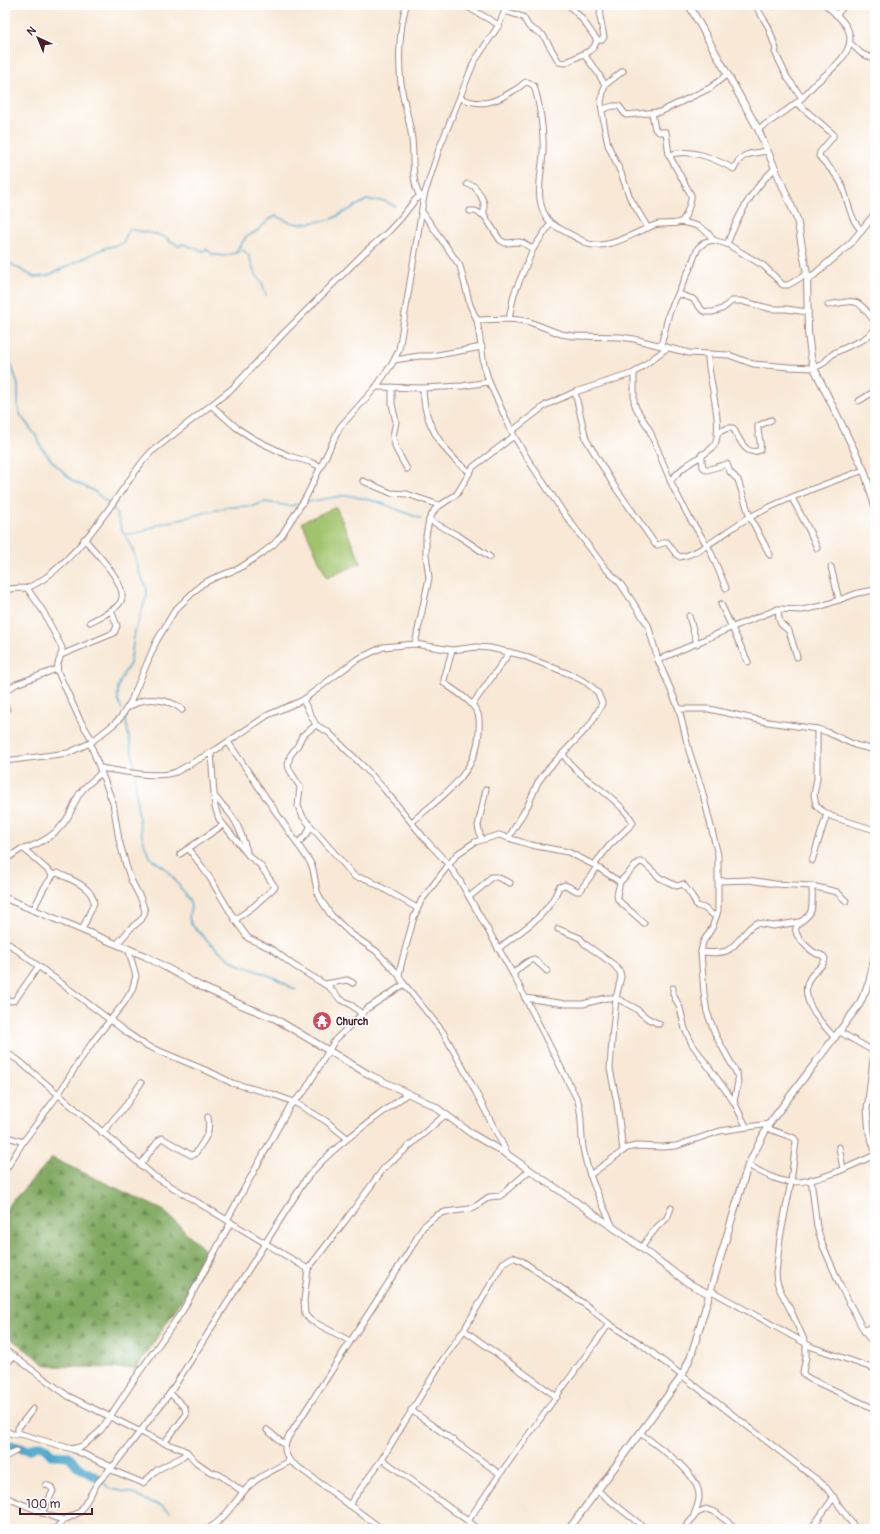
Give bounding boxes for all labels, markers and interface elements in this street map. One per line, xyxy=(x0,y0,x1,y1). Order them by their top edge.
north arrow xyxy=(18,18,58,58)
text: N xyxy=(24,24,39,38)
temple icon: Church xyxy=(311,1010,333,1032)
place label: Church xyxy=(336,1015,368,1028)
scale bar xyxy=(20,1490,92,1516)
text: 100 m xyxy=(26,1497,61,1512)

